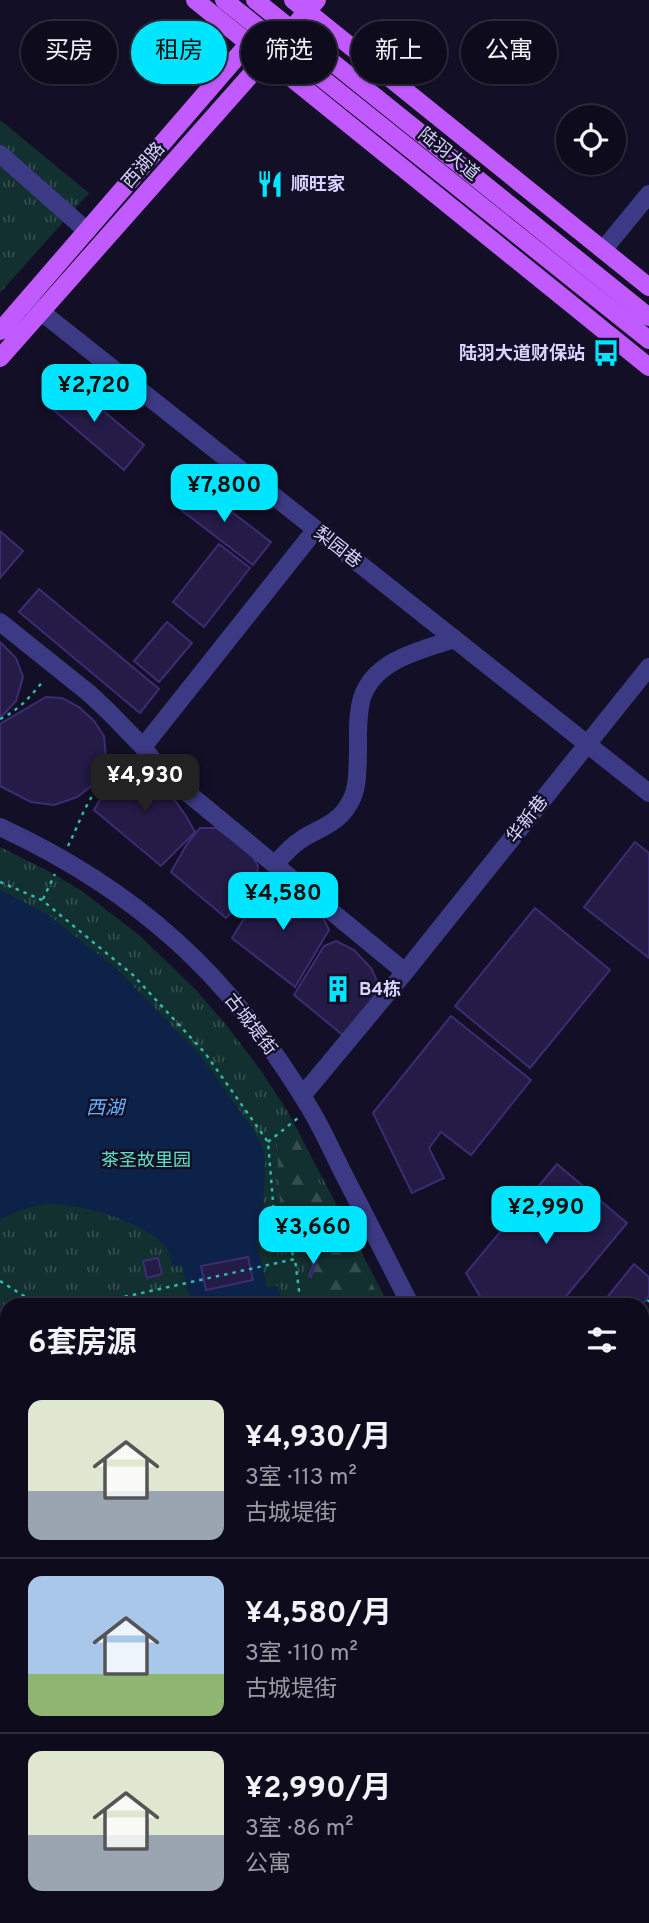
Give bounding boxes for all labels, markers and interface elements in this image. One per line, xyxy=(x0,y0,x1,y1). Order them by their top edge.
chip: 买房 xyxy=(21,21,117,84)
chip: 租房 xyxy=(131,21,227,84)
chip: 筛选 xyxy=(241,21,337,84)
chip: 新上 xyxy=(351,21,447,84)
chip: 公寓 xyxy=(461,21,557,84)
map controls xyxy=(556,105,626,175)
button: locate xyxy=(556,105,626,175)
street label: 陆羽大道 xyxy=(413,124,483,187)
street label: 西湖路 xyxy=(118,138,171,194)
restaurant icon: 顺旺家 xyxy=(255,169,285,199)
place label: 顺旺家 xyxy=(291,174,345,197)
bus stop icon: 陆羽大道财保站 xyxy=(591,338,621,368)
place label: 陆羽大道财保站 xyxy=(459,343,585,366)
pin: ¥2,720 xyxy=(37,364,151,424)
text: ¥2,720 xyxy=(58,372,130,401)
pin: ¥7,800 xyxy=(167,464,281,524)
text: ¥7,800 xyxy=(187,472,261,501)
street label: 梨园巷 xyxy=(309,522,365,574)
pin: ¥4,930 xyxy=(88,754,202,814)
text: ¥4,930 xyxy=(106,762,184,791)
street label: 华新巷 xyxy=(502,792,554,848)
pin: ¥4,580 xyxy=(226,872,340,932)
text: ¥4,580 xyxy=(244,880,322,909)
building icon: B4栋 xyxy=(323,974,353,1004)
place label: B4栋 xyxy=(359,979,401,1002)
street label: 古城堤街 xyxy=(219,989,281,1060)
water label: 西湖 xyxy=(86,1097,127,1121)
park label: 茶圣故里园 xyxy=(101,1150,191,1173)
pin: ¥2,990 xyxy=(489,1186,603,1246)
text: ¥2,990 xyxy=(507,1194,585,1223)
pin: ¥3,660 xyxy=(256,1206,370,1266)
text: ¥3,660 xyxy=(275,1214,351,1243)
icon: filters xyxy=(583,1321,621,1359)
text: 6套房源 xyxy=(28,1326,136,1363)
text: ¥4,930/月 xyxy=(245,1420,391,1457)
icon: home xyxy=(84,1428,168,1512)
text: 3室 · 113 m² xyxy=(245,1464,357,1493)
text: 古城堤街 xyxy=(245,1500,337,1529)
text: ¥4,580/月 xyxy=(245,1596,392,1633)
icon: home xyxy=(84,1604,168,1688)
text: 3室 · 110 m² xyxy=(245,1640,358,1669)
text: 古城堤街 xyxy=(245,1676,337,1705)
text: ¥2,990/月 xyxy=(245,1771,391,1808)
icon: home xyxy=(84,1779,168,1863)
text: 3室 · 86 m² xyxy=(245,1815,354,1844)
text: 公寓 xyxy=(245,1851,291,1880)

